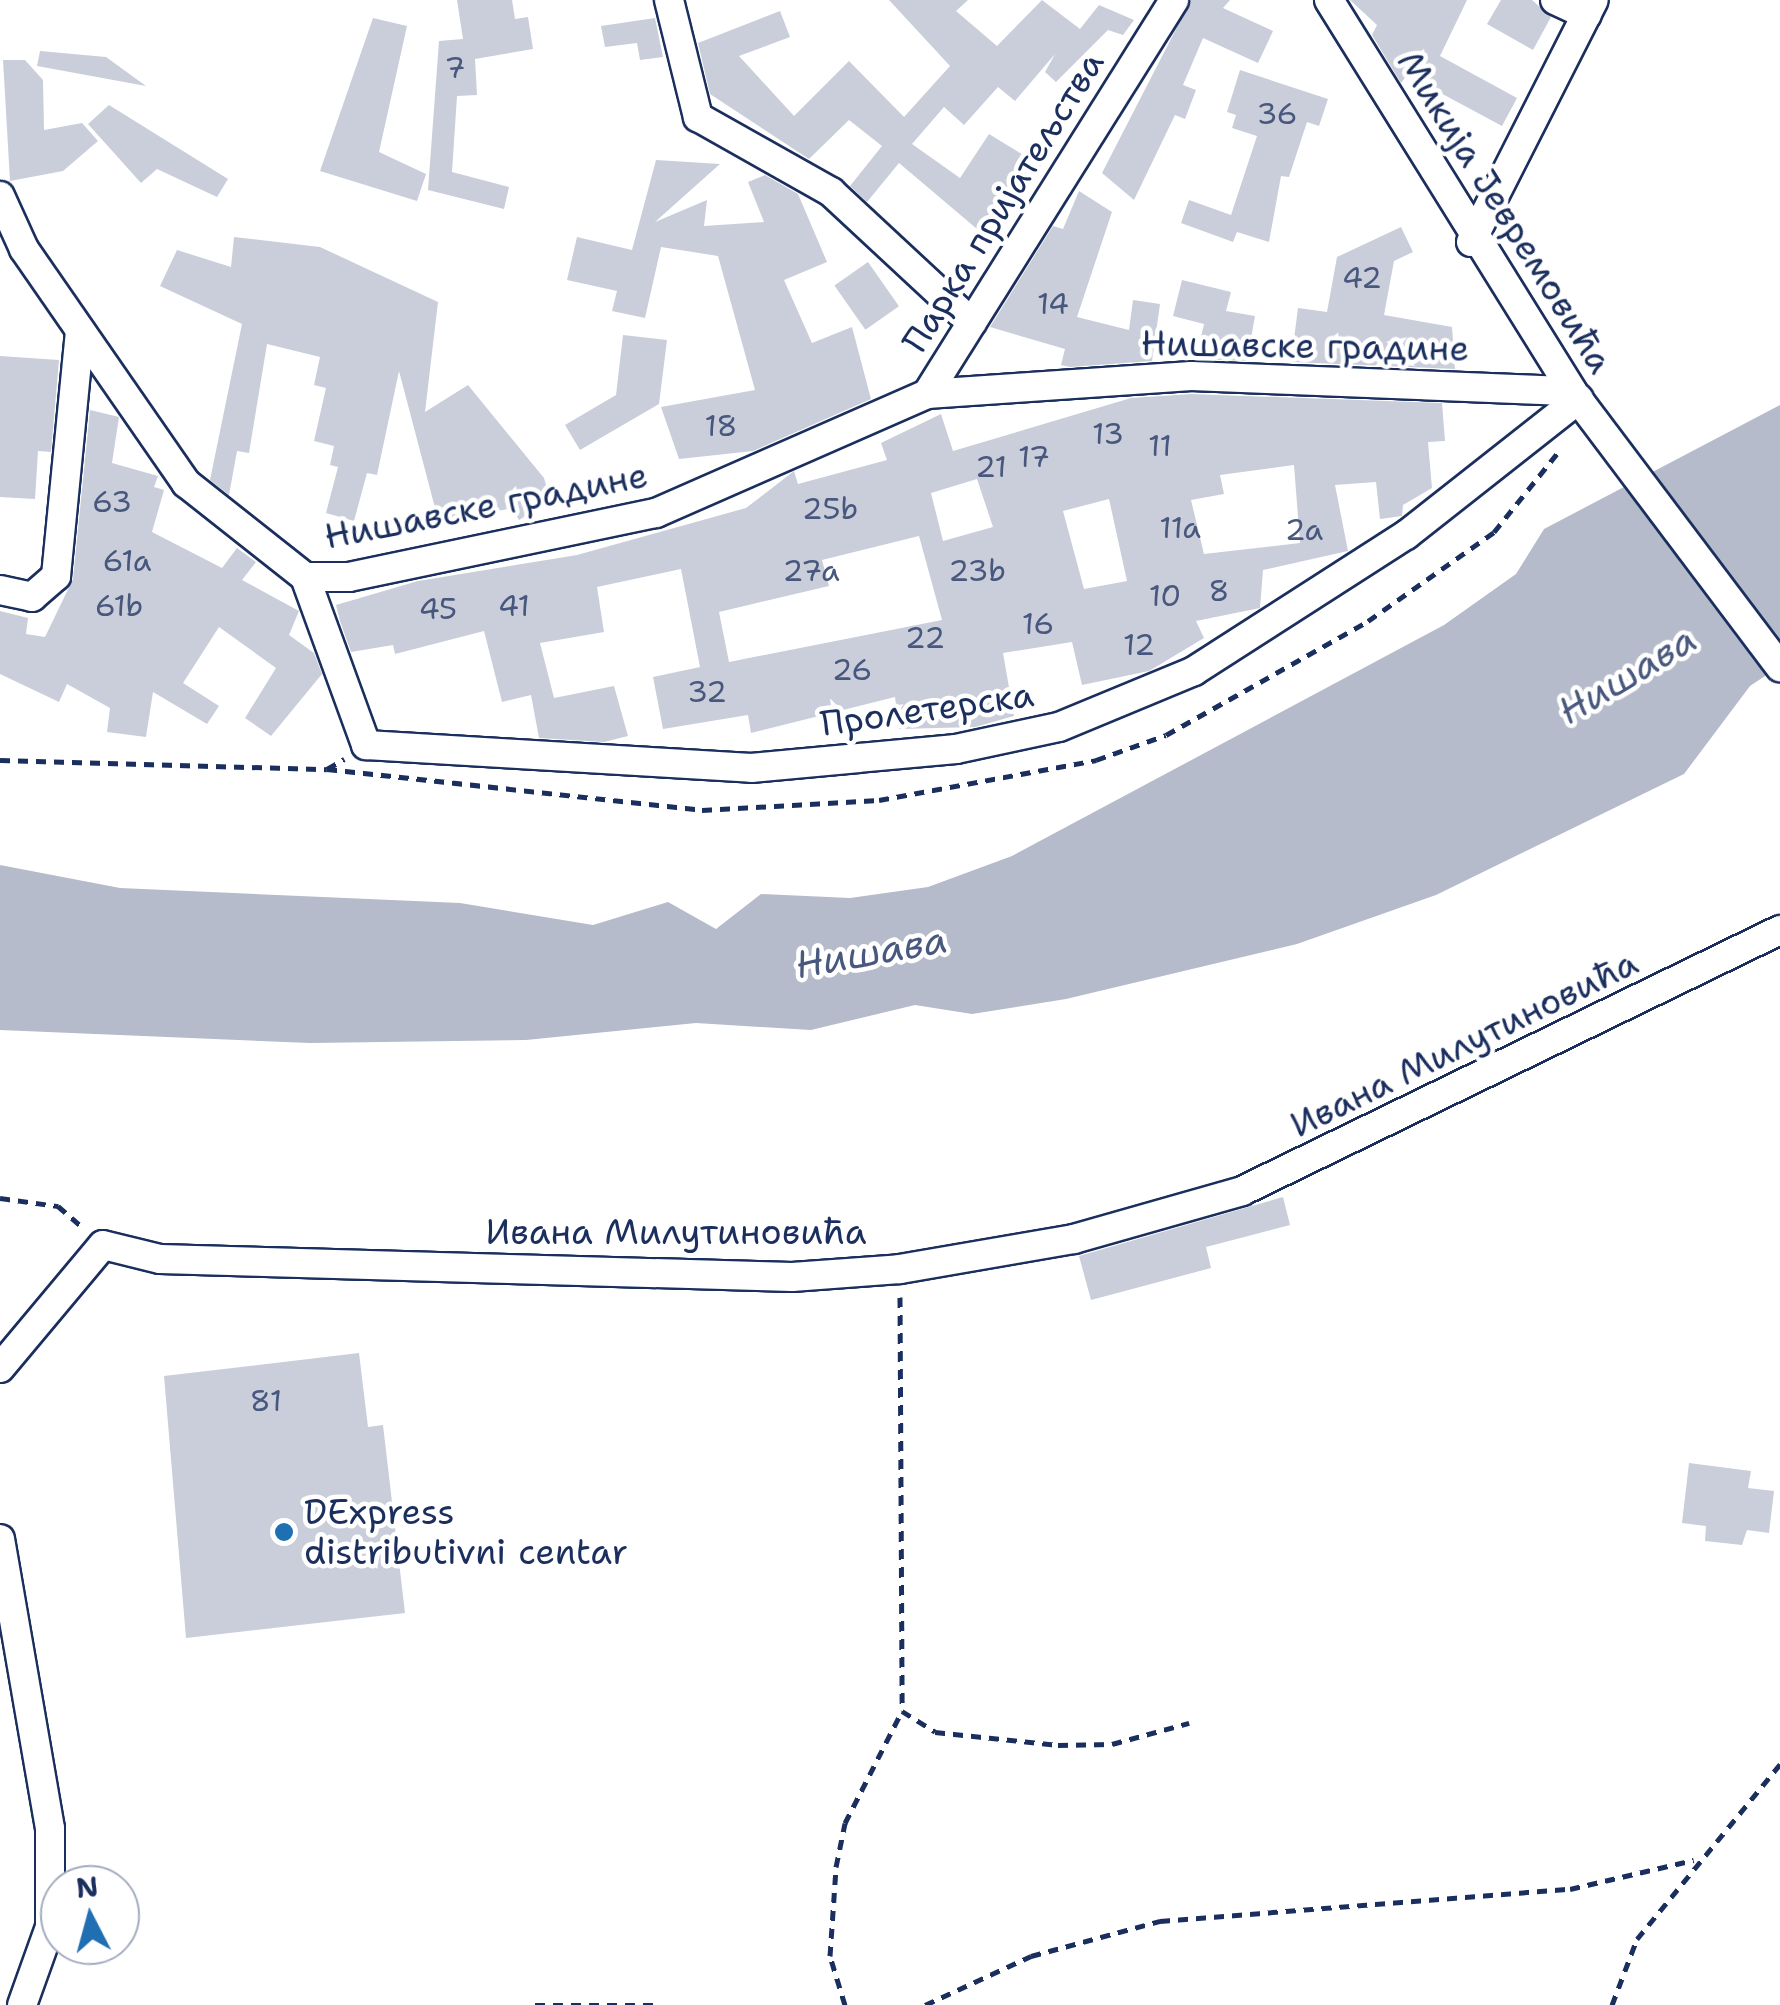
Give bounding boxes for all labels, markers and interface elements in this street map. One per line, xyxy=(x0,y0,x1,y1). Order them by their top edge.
street label: Микија Јевремовића xyxy=(1389,43,1621,381)
street label: Парка пријатељства xyxy=(893,44,1113,360)
house number: 7 xyxy=(445,50,465,86)
house number: 36 xyxy=(1256,96,1298,132)
house number: 42 xyxy=(1342,260,1382,296)
house number: 14 xyxy=(1037,286,1069,322)
street label: Нишавске градине xyxy=(1141,322,1469,370)
house number: 18 xyxy=(704,408,738,444)
house number: 13 xyxy=(1092,416,1124,452)
house number: 11 xyxy=(1148,428,1172,464)
house number: 17 xyxy=(1018,439,1050,475)
house number: 21 xyxy=(975,449,1007,485)
street label: Нишавске градине xyxy=(321,454,651,558)
house number: 63 xyxy=(92,484,132,520)
house number: 25b xyxy=(802,491,858,527)
house number: 11a xyxy=(1159,510,1201,546)
house number: 2a xyxy=(1285,512,1323,548)
house number: 61a xyxy=(103,543,151,579)
house number: 27a xyxy=(782,553,840,589)
house number: 23b xyxy=(948,553,1006,589)
house number: 8 xyxy=(1209,573,1229,609)
house number: 10 xyxy=(1149,578,1181,614)
house number: 61b xyxy=(95,588,143,624)
house number: 41 xyxy=(498,588,530,624)
house number: 45 xyxy=(419,591,457,627)
house number: 16 xyxy=(1022,606,1054,642)
water label: Нишава xyxy=(1550,616,1704,734)
house number: 22 xyxy=(905,620,945,656)
house number: 12 xyxy=(1123,627,1155,663)
house number: 26 xyxy=(832,652,872,688)
street label: Пролетерска xyxy=(818,673,1036,745)
house number: 32 xyxy=(687,674,727,710)
water label: Нишава xyxy=(792,916,950,988)
street label: Ивана Милутиновића xyxy=(1284,942,1644,1146)
street label: Ивана Милутиновића xyxy=(485,1211,867,1253)
house number: 81 xyxy=(250,1383,282,1419)
place label: DExpress distributivni centar xyxy=(304,1491,628,1573)
marker: DExpress distributivni centar xyxy=(273,1521,295,1543)
north arrow xyxy=(40,1865,140,1965)
text: N xyxy=(74,1867,100,1907)

